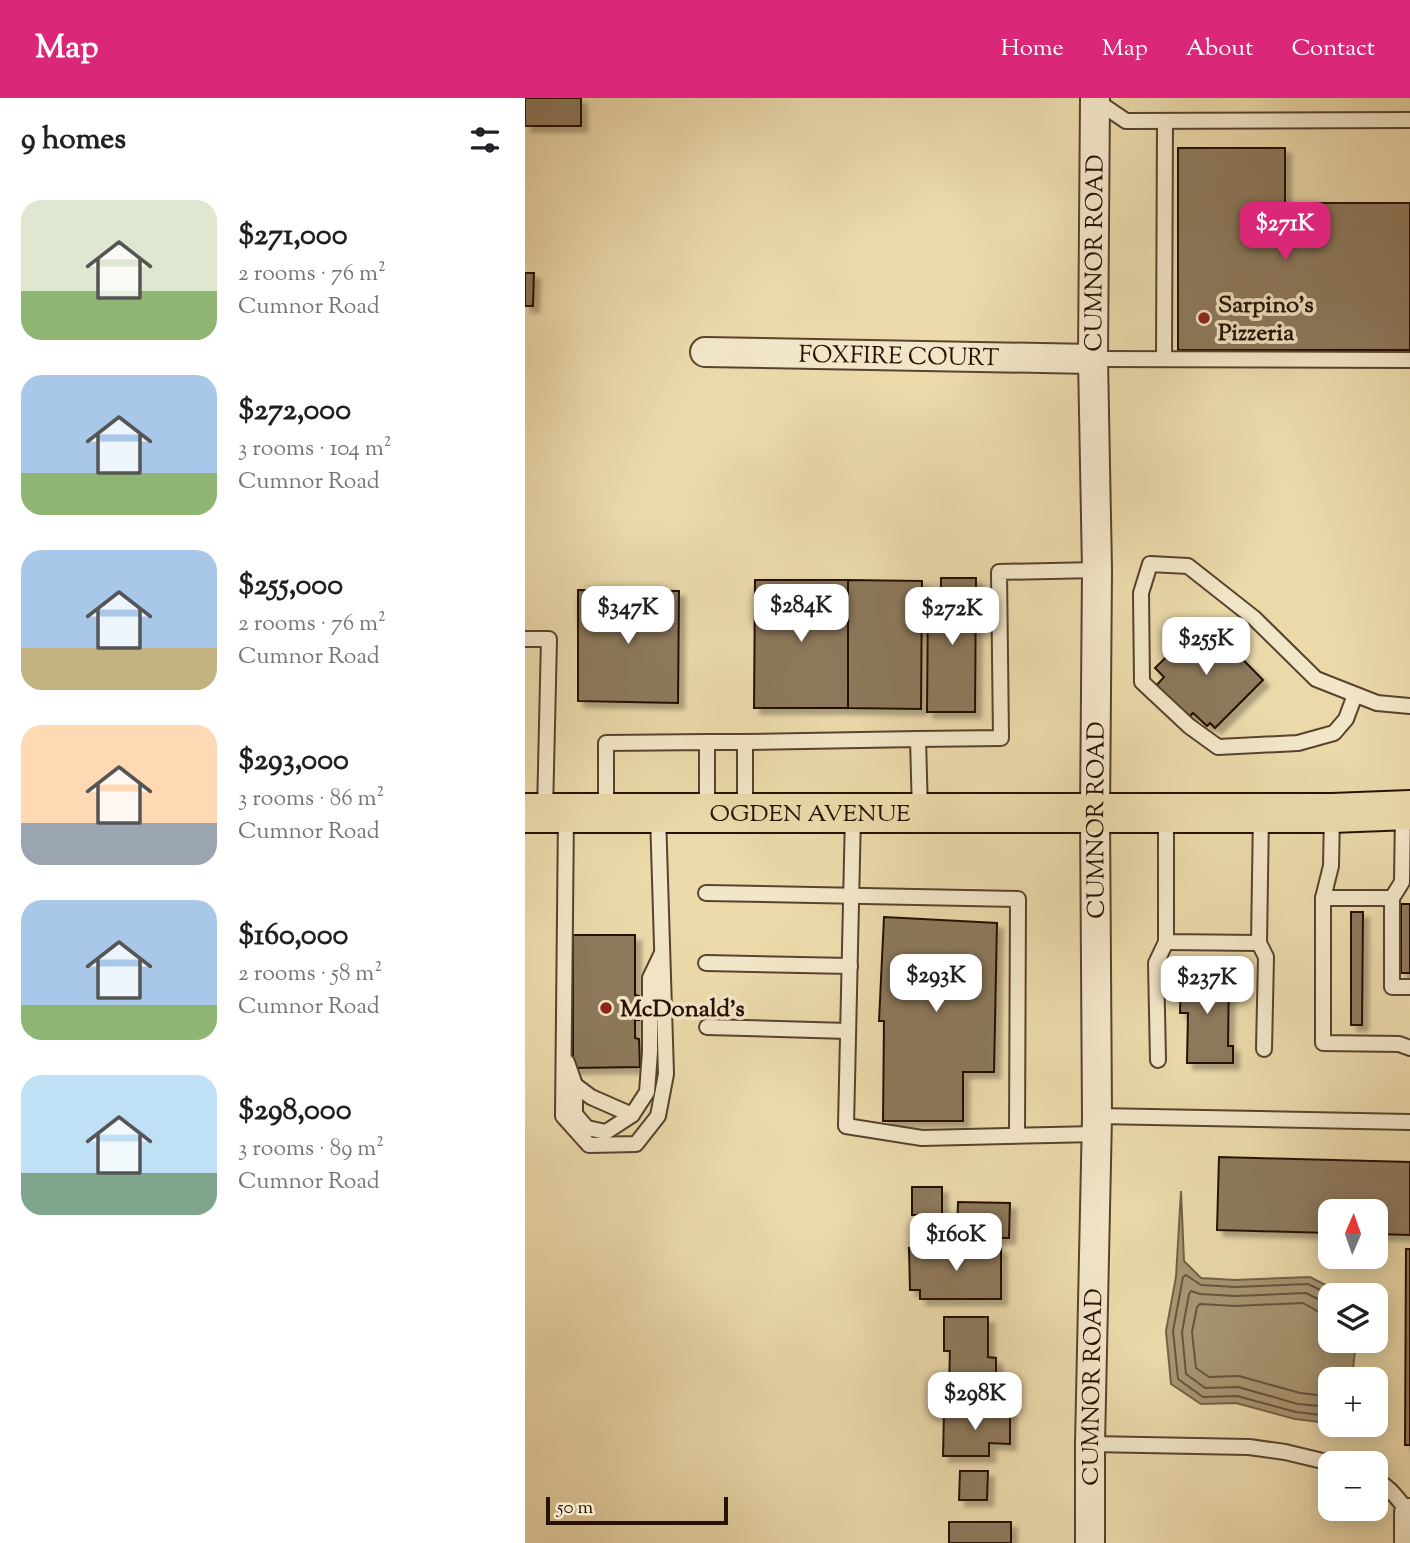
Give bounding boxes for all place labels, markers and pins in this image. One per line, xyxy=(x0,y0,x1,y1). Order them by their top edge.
pin: $271K xyxy=(1236,202,1334,262)
place label: Sarpino's Pizzeria xyxy=(1218,289,1314,351)
marker: Sarpino's Pizzeria xyxy=(1196,310,1212,326)
pin: $284K xyxy=(752,584,850,644)
pin: $347K xyxy=(579,587,677,646)
pin: $272K xyxy=(903,588,1001,647)
pin: $255K xyxy=(1157,618,1255,677)
pin: $293K xyxy=(887,954,985,1014)
pin: $237K xyxy=(1158,956,1256,1016)
place label: McDonald's xyxy=(620,993,745,1027)
marker: McDonald's xyxy=(598,1000,614,1016)
pin: $160K xyxy=(907,1214,1005,1273)
pin: $298K xyxy=(926,1372,1024,1432)

